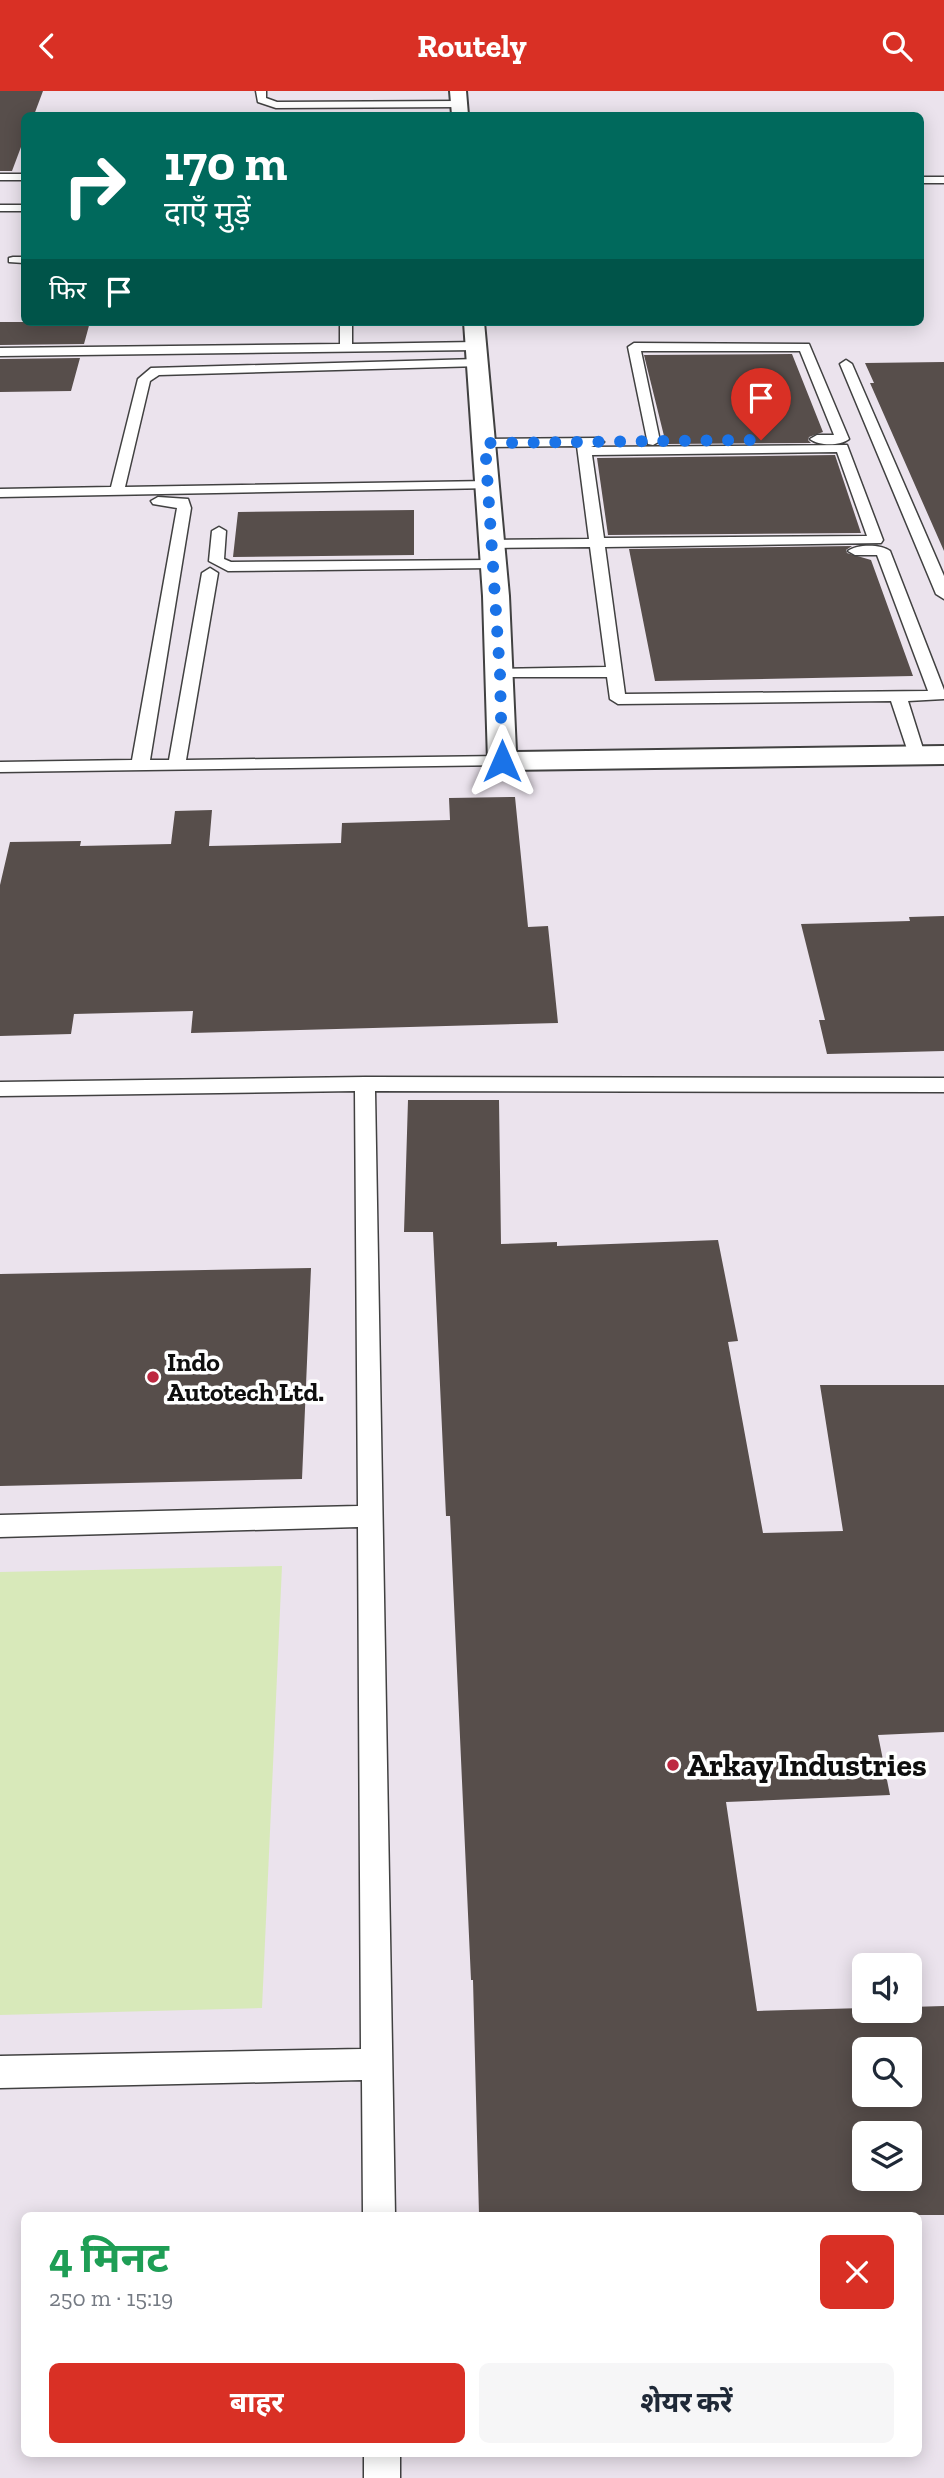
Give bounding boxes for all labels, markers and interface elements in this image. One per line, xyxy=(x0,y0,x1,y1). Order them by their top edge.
icon: back xyxy=(28,27,66,65)
text: Routely xyxy=(417,27,527,65)
icon: search xyxy=(878,27,916,65)
text: 170 m xyxy=(164,134,287,193)
icon: right xyxy=(49,140,140,231)
text: दाएँ मुड़ें xyxy=(164,194,251,232)
icon: arrive xyxy=(100,273,138,311)
text: फिर xyxy=(49,274,86,306)
pin xyxy=(731,368,791,440)
icon: arrive xyxy=(742,379,780,417)
position arrow xyxy=(465,724,539,798)
place label: Indo Autotech Ltd. xyxy=(167,1346,324,1408)
marker: Indo Autotech Ltd. xyxy=(145,1369,161,1385)
place label: Arkay Industries xyxy=(687,1746,927,1784)
marker: Arkay Industries xyxy=(665,1757,681,1773)
map controls xyxy=(852,1953,922,2191)
button: sound xyxy=(852,1953,922,2023)
button: search xyxy=(852,2037,922,2107)
button: layers xyxy=(852,2121,922,2191)
text: 4 मिनट xyxy=(49,2232,169,2283)
button: close xyxy=(820,2235,894,2309)
text: 250 m · 15:19 xyxy=(49,2284,173,2312)
button: बाहर xyxy=(49,2363,465,2443)
button: शेयर करें xyxy=(479,2363,894,2443)

